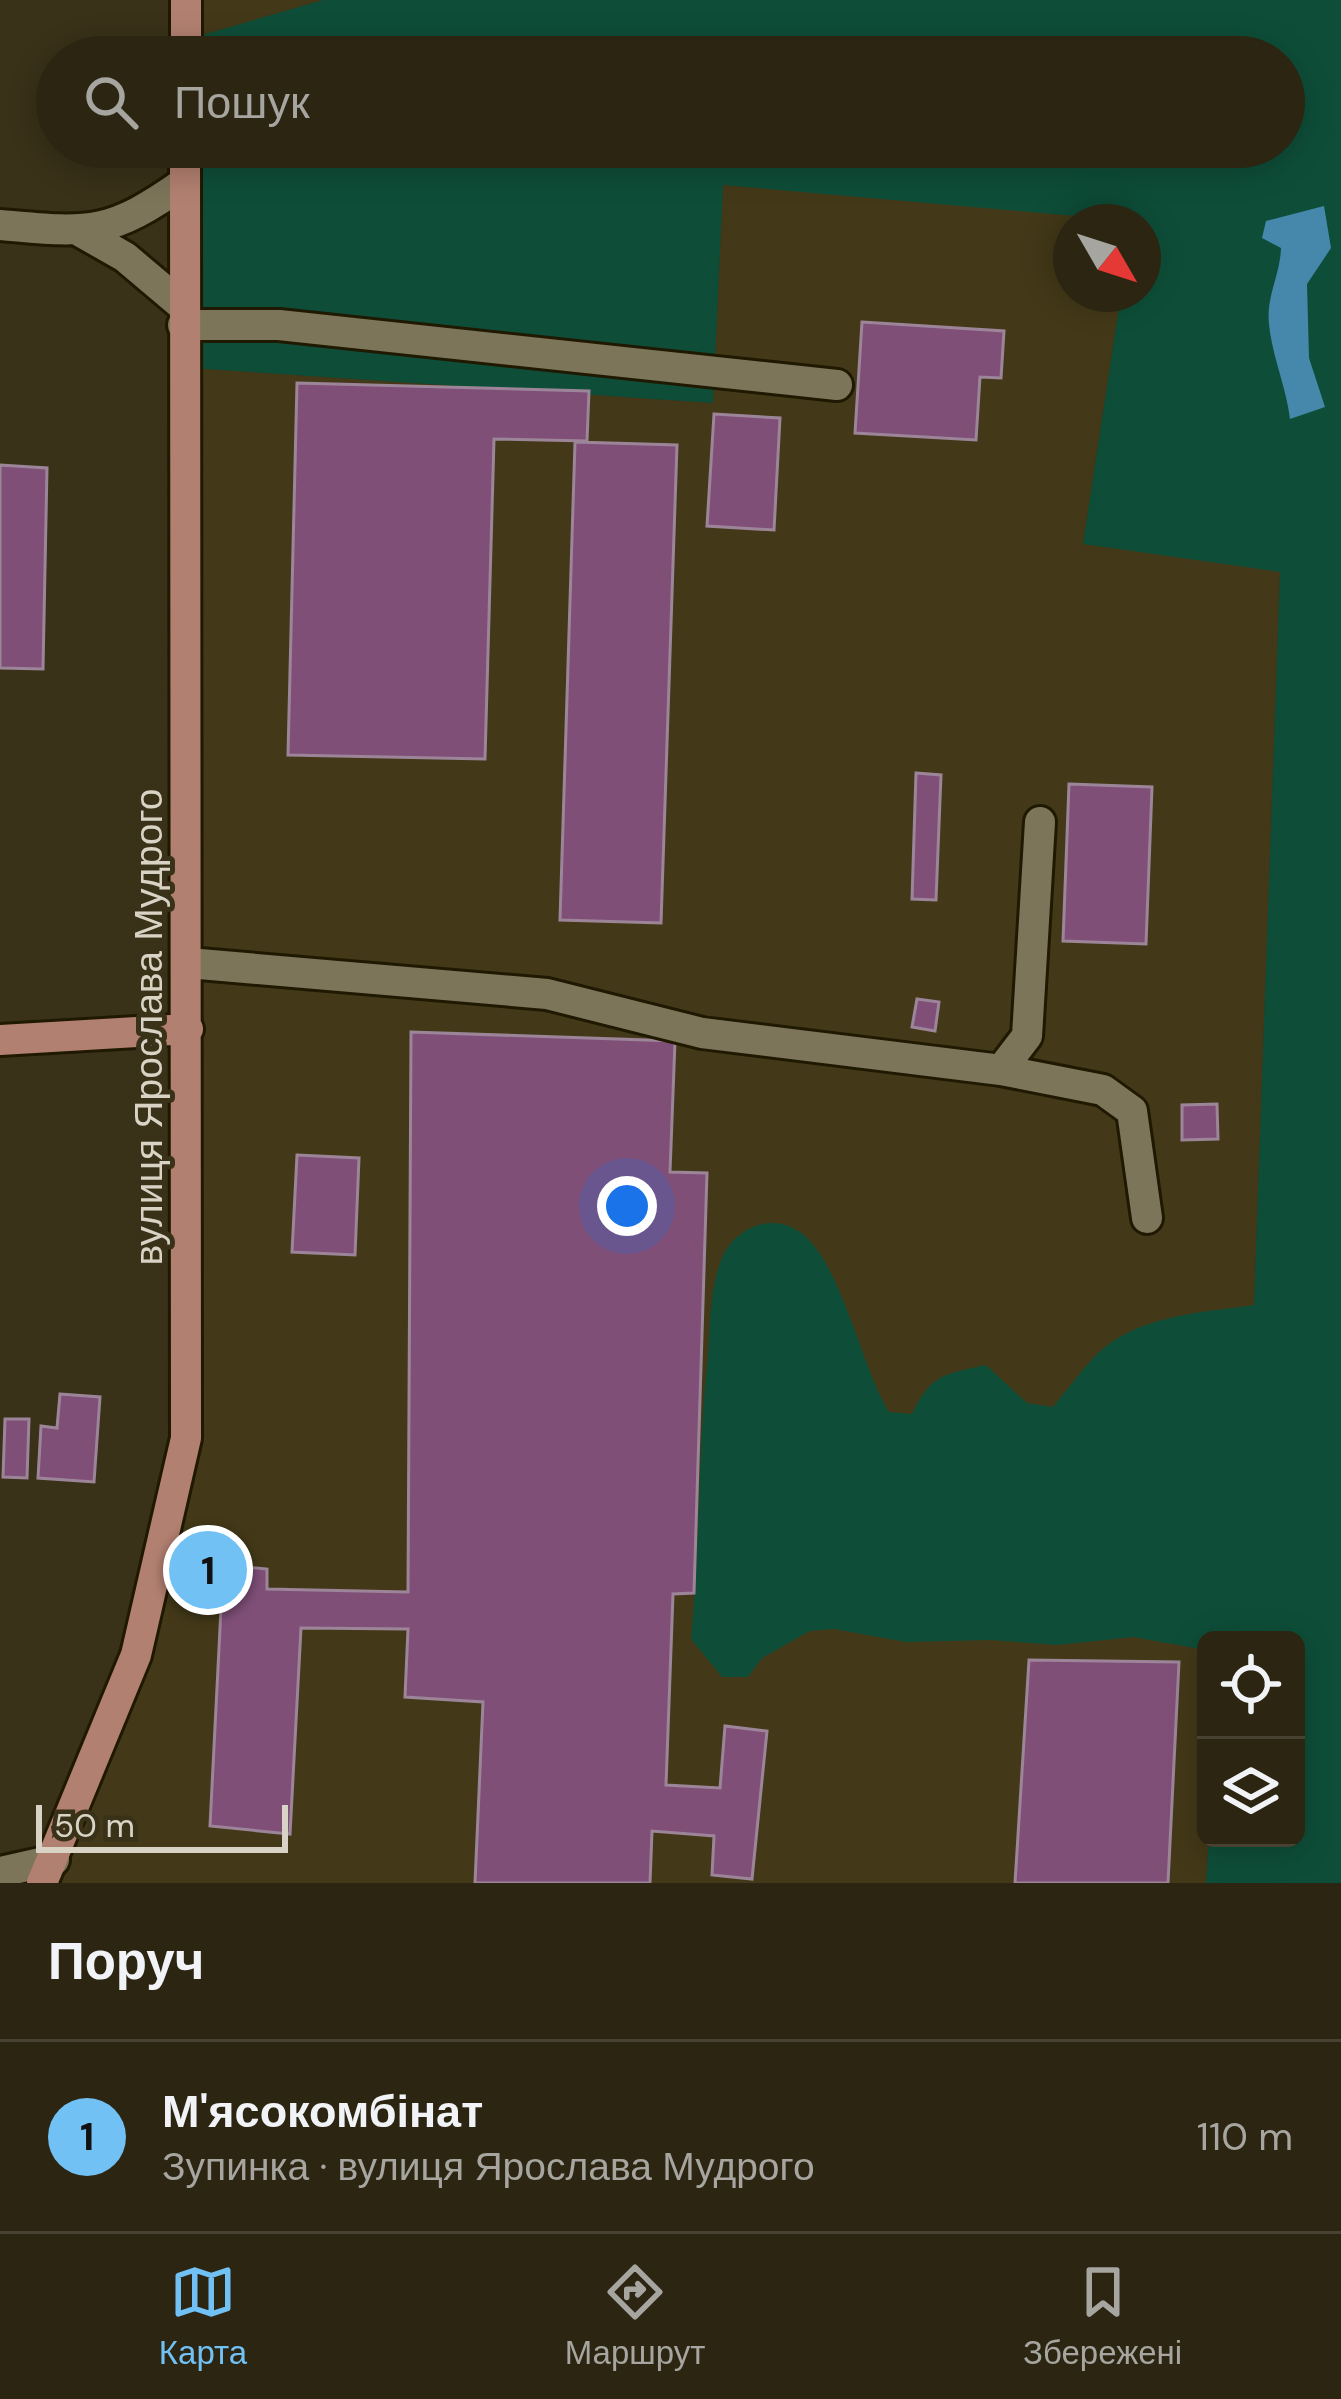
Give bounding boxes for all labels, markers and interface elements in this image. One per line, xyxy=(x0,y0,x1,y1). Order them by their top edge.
search box xyxy=(36,36,1305,168)
icon: search xyxy=(78,69,144,135)
text: Пошук xyxy=(174,73,310,132)
north arrow xyxy=(1053,204,1161,312)
street label: вулиця Ярослава Мудрого xyxy=(123,788,174,1266)
your location xyxy=(597,1176,657,1236)
pin: 1 xyxy=(169,1525,247,1615)
map controls xyxy=(1197,1631,1305,1847)
button: locate xyxy=(1197,1631,1305,1739)
button: layers xyxy=(1197,1739,1305,1847)
scale bar xyxy=(36,1799,288,1852)
text: 50 m xyxy=(54,1804,135,1847)
text: Поруч xyxy=(48,1928,204,1995)
text: М'ясокомбінат xyxy=(162,2082,483,2141)
text: 1 xyxy=(80,2111,94,2162)
text: 110 m xyxy=(1197,2111,1293,2162)
text: Зупинка · вулиця Ярослава Мудрого xyxy=(162,2141,815,2192)
tab: Карта xyxy=(159,2259,247,2374)
tab: Маршрут xyxy=(565,2259,705,2374)
tab: Збережені xyxy=(1023,2259,1182,2374)

